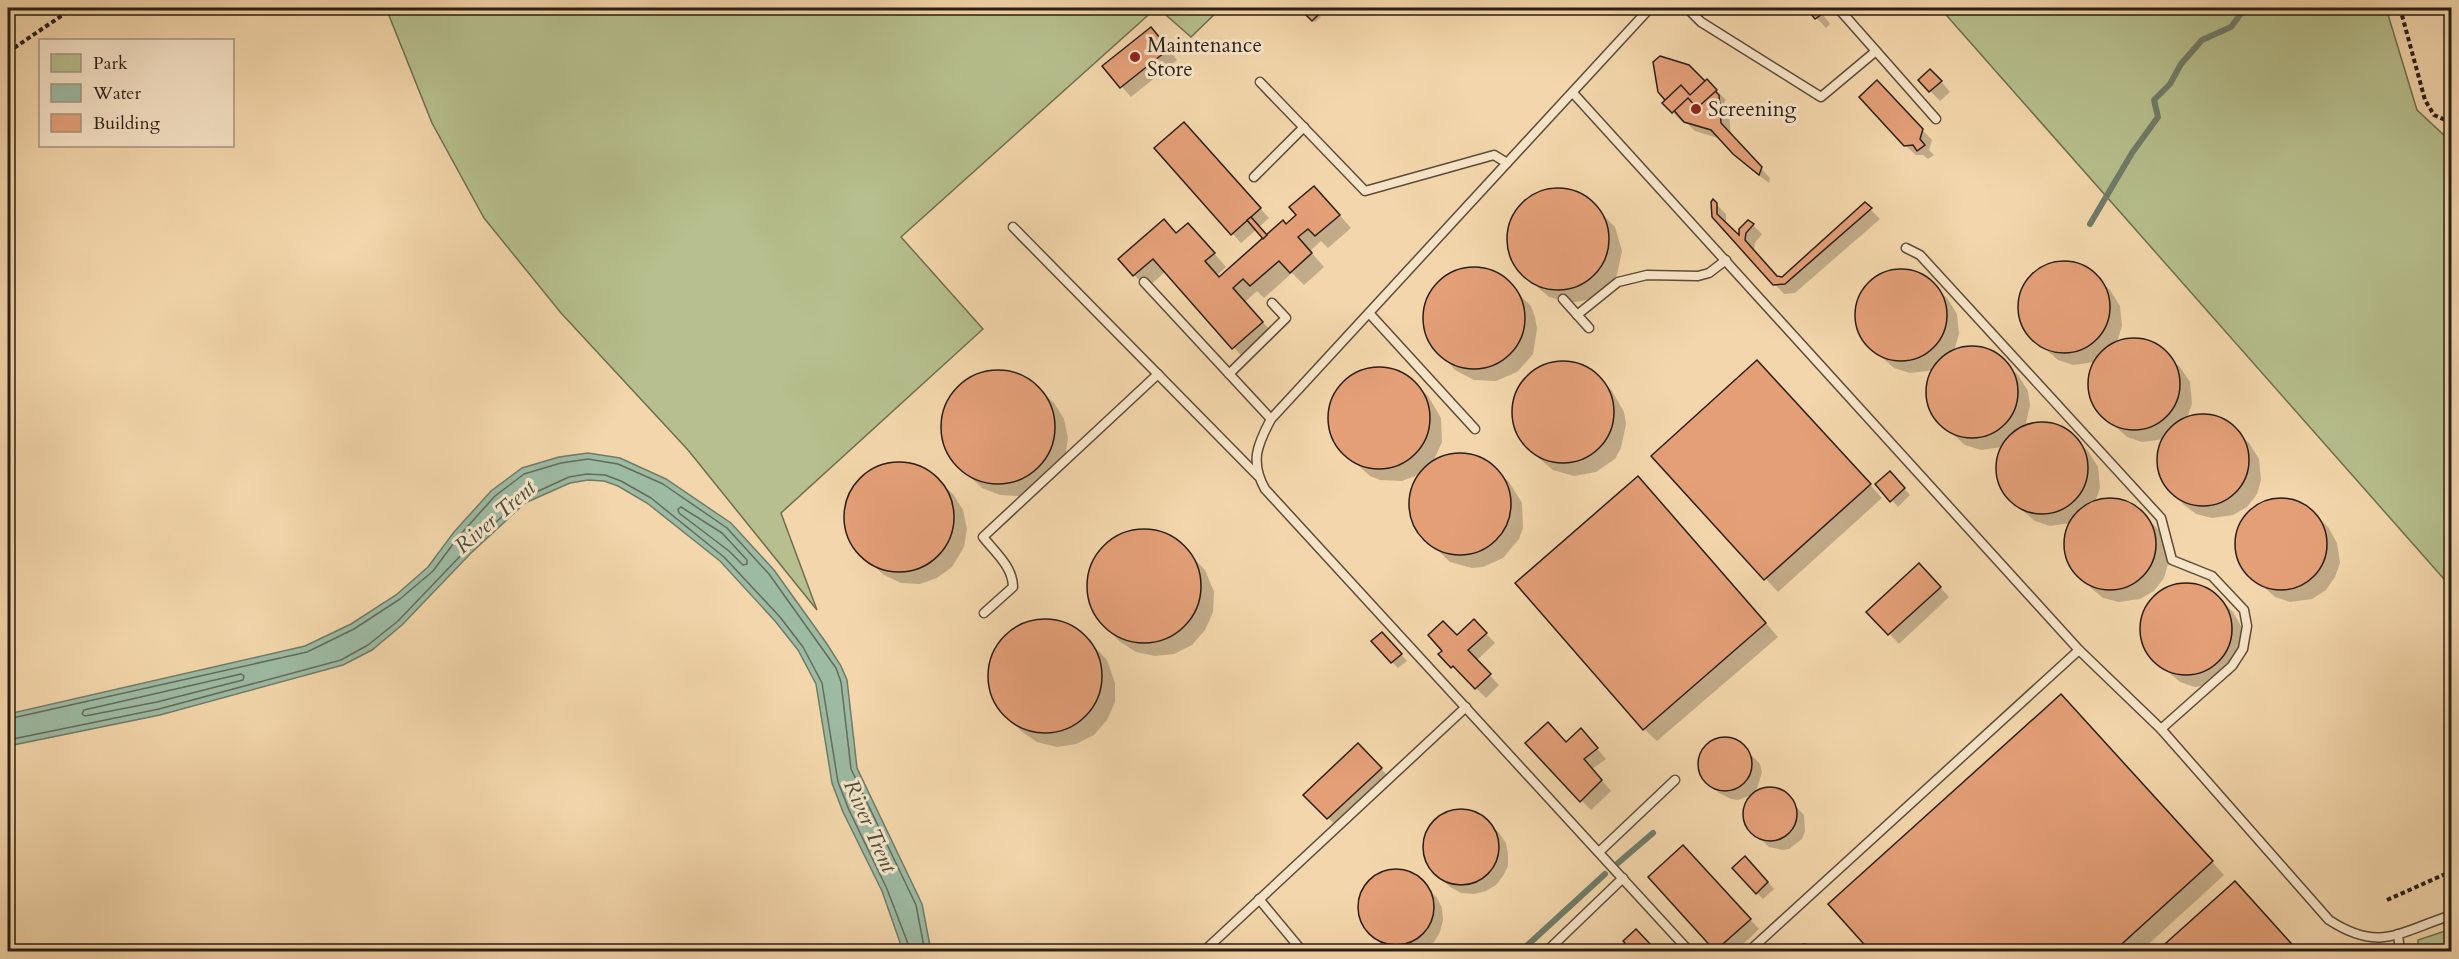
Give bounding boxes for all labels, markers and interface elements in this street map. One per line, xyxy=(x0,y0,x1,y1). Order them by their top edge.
place label: Maintenance Store xyxy=(1147,31,1262,84)
legend xyxy=(39,39,234,147)
marker: Maintenance Store xyxy=(1128,50,1142,64)
text: Park xyxy=(93,51,128,76)
text: Water xyxy=(92,81,142,106)
place label: Screening xyxy=(1708,95,1797,124)
marker: Screening xyxy=(1689,102,1703,116)
text: Building xyxy=(93,111,161,136)
water label: River Trent xyxy=(448,473,543,561)
water label: River Trent xyxy=(836,775,904,878)

